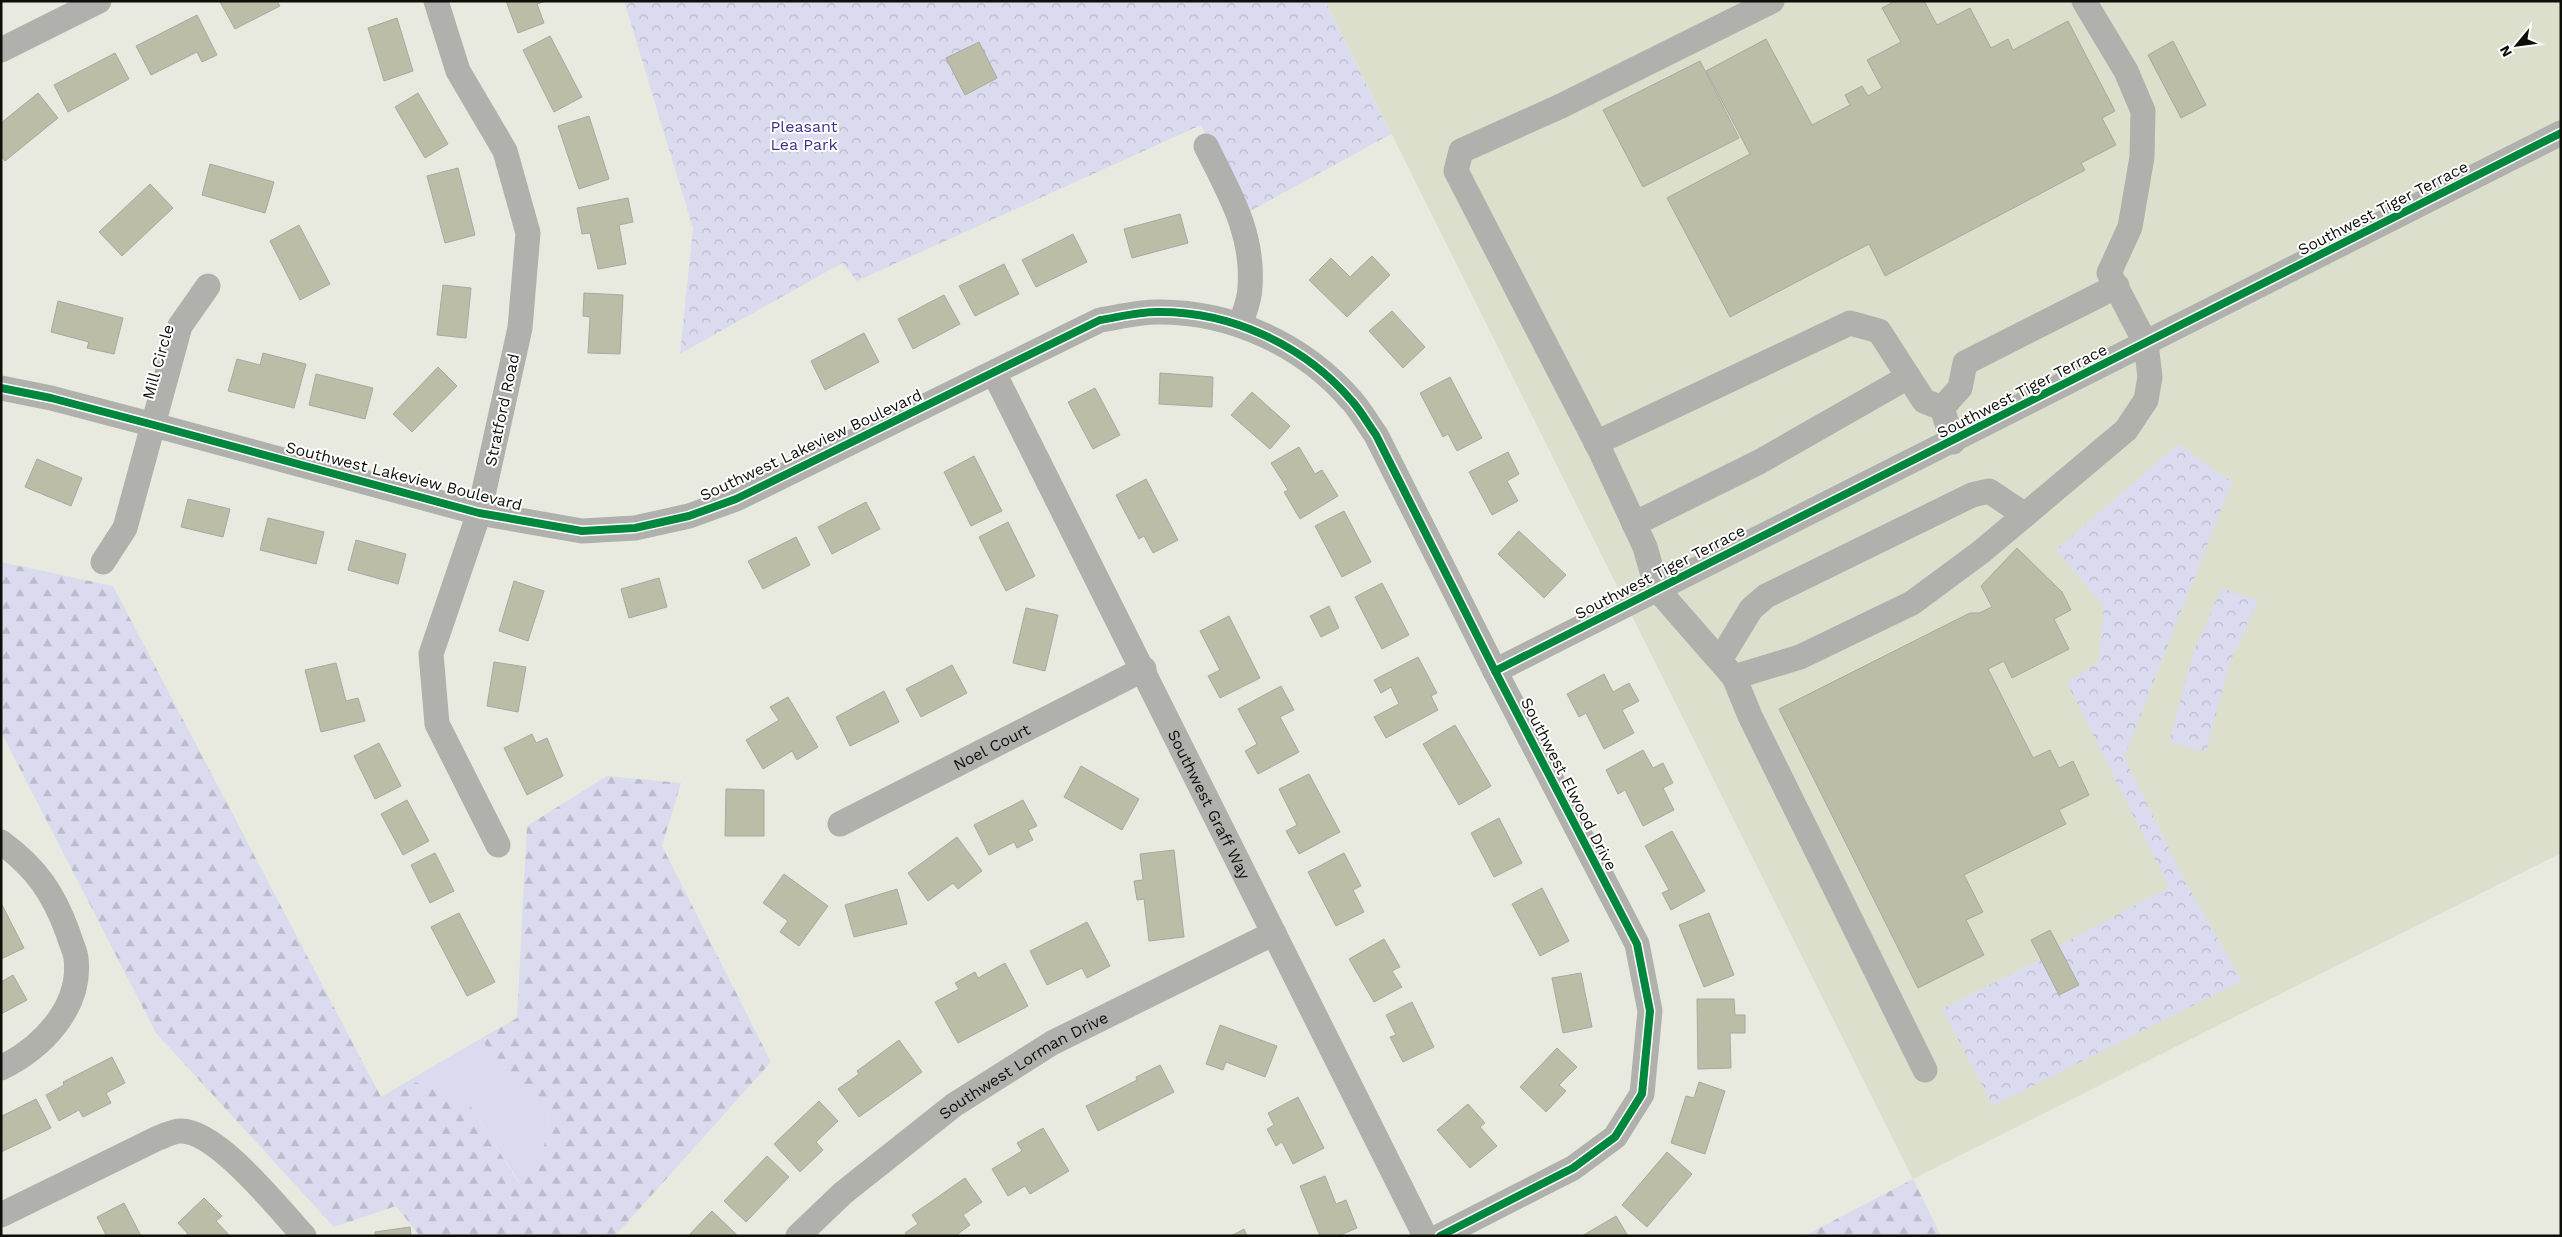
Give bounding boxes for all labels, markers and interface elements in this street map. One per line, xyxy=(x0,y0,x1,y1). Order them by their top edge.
north arrow xyxy=(2492,20,2542,70)
text: N xyxy=(2496,43,2515,60)
park label: Pleasant Lea Park xyxy=(770,117,838,154)
street label: Southwest Tiger Terrace xyxy=(2295,157,2471,259)
street label: Mill Circle xyxy=(138,322,178,402)
street label: Southwest Tiger Terrace xyxy=(1934,340,2110,442)
street label: Stratford Road xyxy=(481,352,523,468)
street label: Southwest Lakeview Boulevard xyxy=(697,385,925,505)
street label: Southwest Lakeview Boulevard xyxy=(284,437,524,515)
street label: Southwest Tiger Terrace xyxy=(1572,521,1748,623)
street label: Southwest Elwood Drive xyxy=(1517,694,1621,874)
street label: Noel Court xyxy=(950,719,1033,774)
street label: Southwest Graff Way xyxy=(1164,726,1255,883)
street label: Southwest Lorman Drive xyxy=(935,1007,1111,1123)

